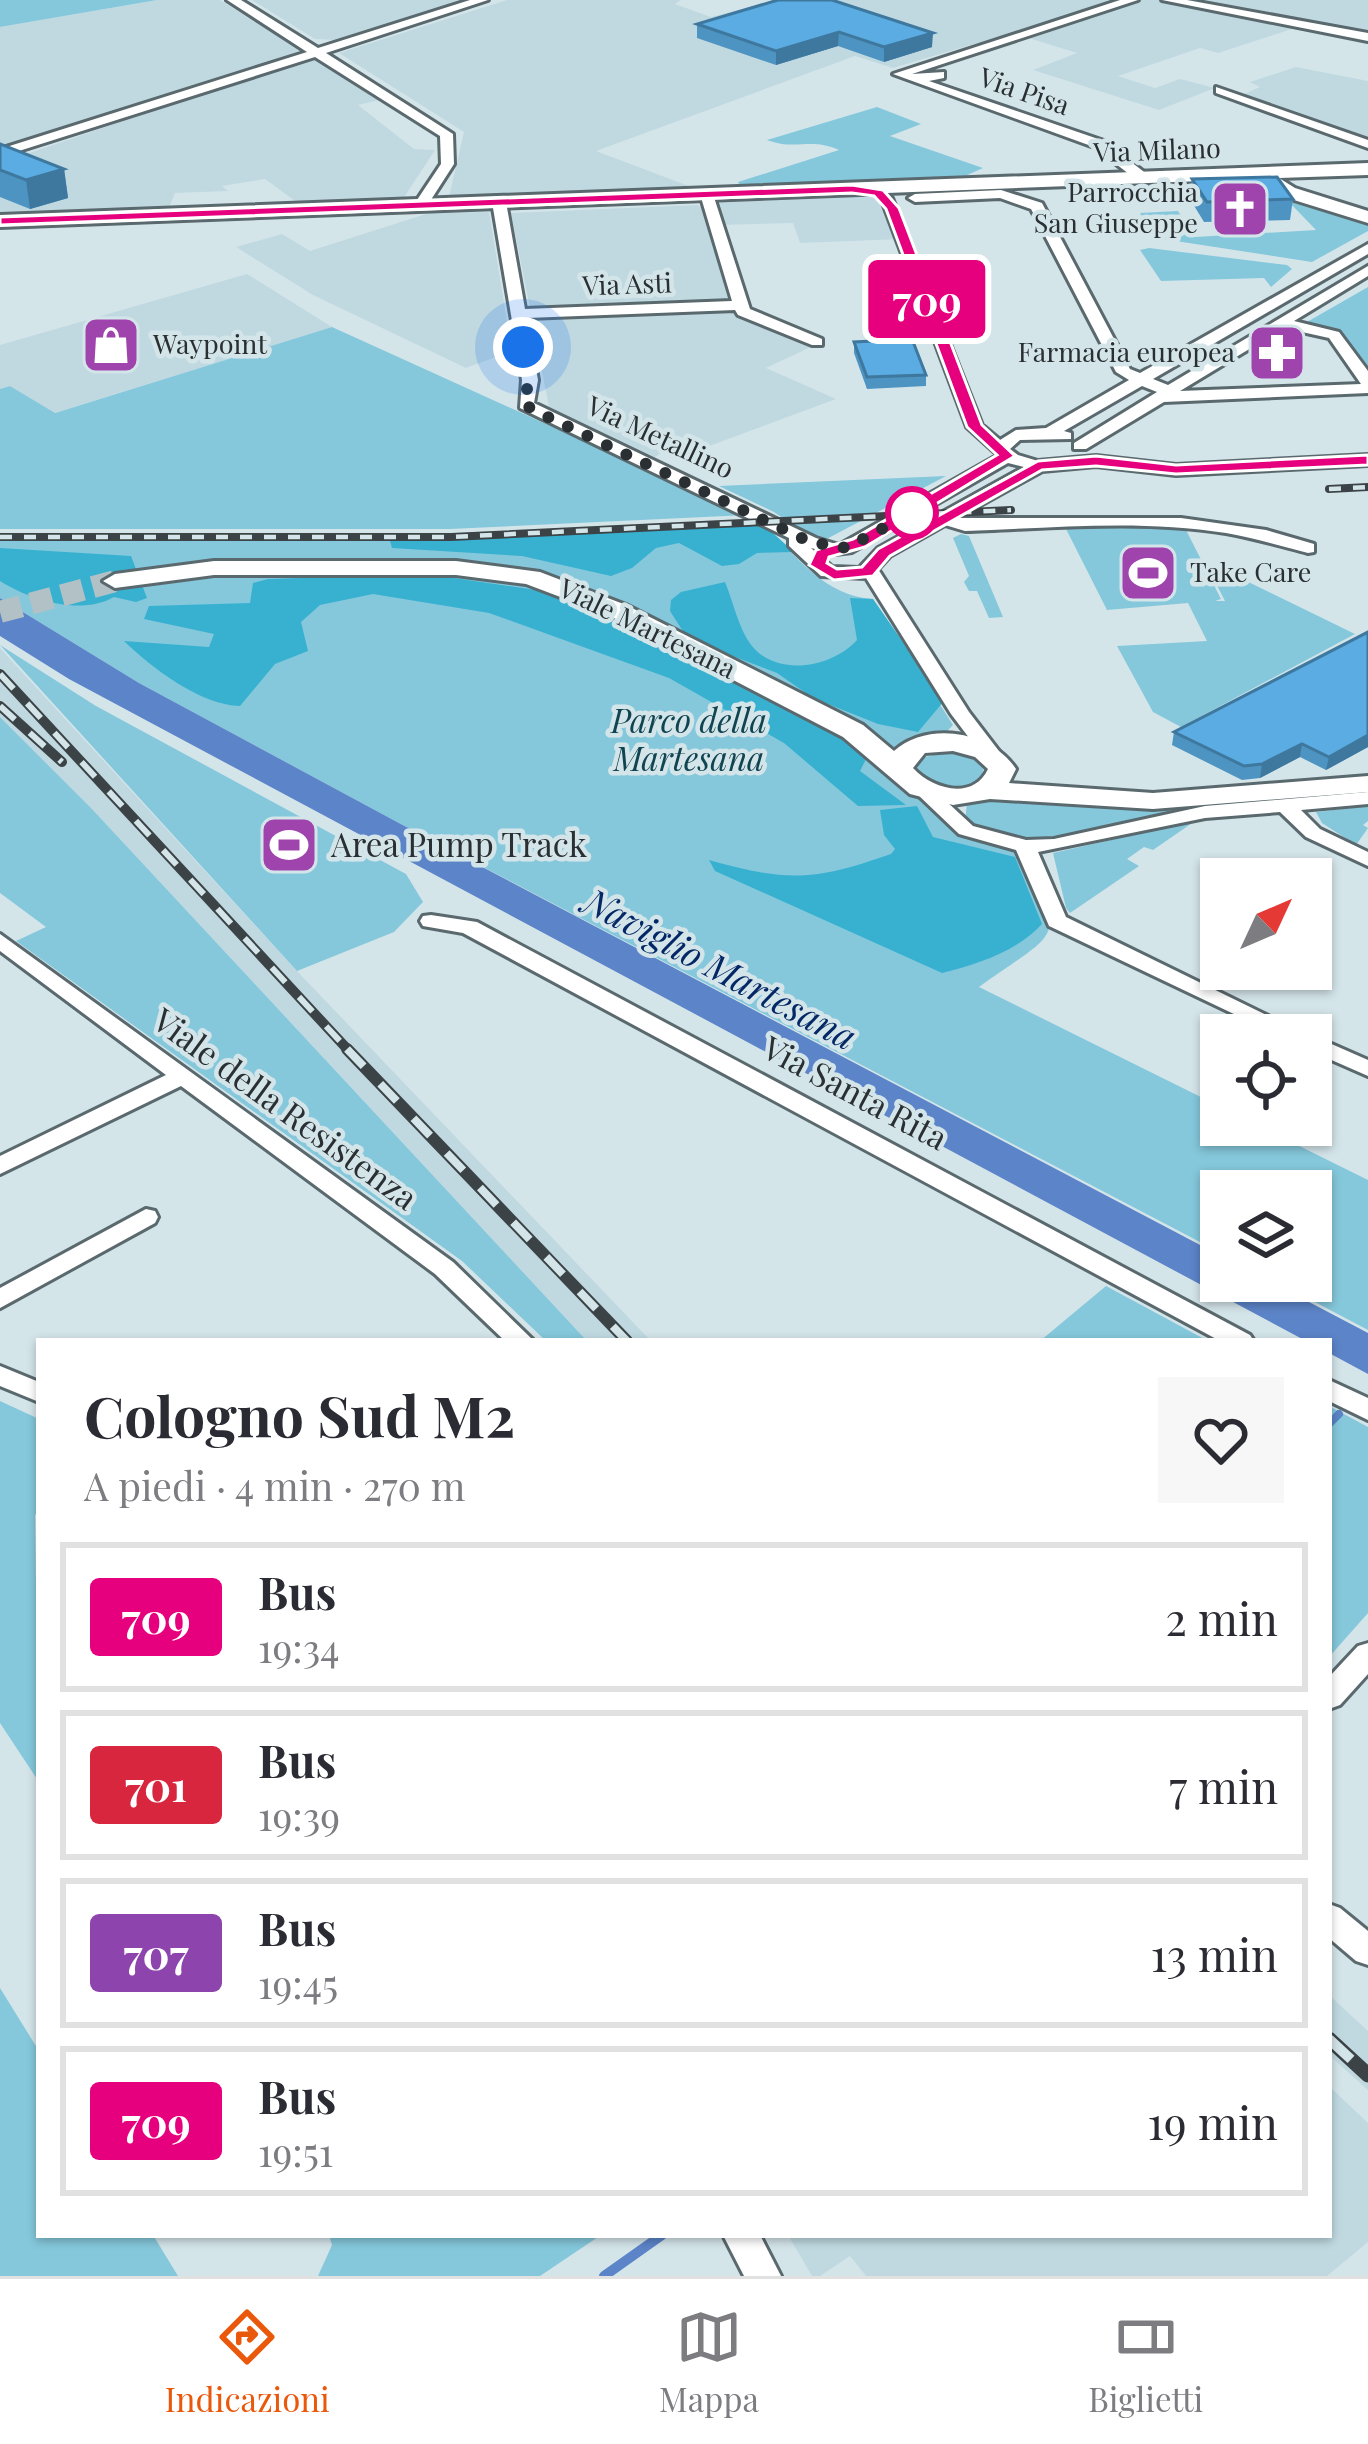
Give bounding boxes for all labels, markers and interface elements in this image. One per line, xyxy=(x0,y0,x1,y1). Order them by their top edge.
street label: Via Pisa xyxy=(974,58,1075,122)
street label: Via Milano xyxy=(1092,129,1221,169)
place label: Parrocchia San Giuseppe xyxy=(1034,173,1199,240)
church icon: Parrocchia San Giuseppe xyxy=(1209,178,1271,240)
line badge: 709 xyxy=(858,260,996,338)
street label: Via Asti xyxy=(581,263,672,303)
text: 709 xyxy=(892,271,962,327)
shop icon: Waypoint xyxy=(80,314,142,376)
your location xyxy=(493,317,553,377)
pharmacy icon: Farmacia europea xyxy=(1246,322,1308,384)
place label: Waypoint xyxy=(152,325,267,361)
place label: Farmacia europea xyxy=(1018,333,1236,369)
street label: Via Metallino xyxy=(581,386,740,486)
unlabelled marker xyxy=(887,488,937,538)
sports icon: Take Care xyxy=(1117,542,1179,604)
place label: Take Care xyxy=(1190,553,1311,589)
street label: Viale Martesana xyxy=(553,568,743,686)
park label: Parco della Martesana xyxy=(609,697,767,779)
sports icon: Area Pump Track xyxy=(258,814,320,876)
place label: Area Pump Track xyxy=(330,821,587,865)
north arrow xyxy=(1200,858,1332,990)
map controls xyxy=(1200,858,1332,1302)
water label: Naviglio Martesana xyxy=(574,874,866,1059)
street label: Viale della Resistenza xyxy=(144,996,428,1219)
button: locate xyxy=(1200,1014,1332,1146)
street label: Via Santa Rita xyxy=(755,1024,956,1159)
button: layers xyxy=(1200,1170,1332,1302)
text: Cologno Sud M2 xyxy=(84,1376,515,1452)
button: heart xyxy=(1158,1377,1284,1503)
text: A piedi · 4 min · 270 m xyxy=(84,1459,465,1511)
text: Bus xyxy=(258,1561,336,1621)
text: 2 min xyxy=(1165,1587,1278,1647)
text: 709 xyxy=(121,1589,191,1645)
text: 19:34 xyxy=(258,1621,340,1673)
text: Bus xyxy=(258,1729,336,1789)
text: 7 min xyxy=(1169,1755,1278,1815)
text: 701 xyxy=(125,1757,187,1813)
text: 19:39 xyxy=(258,1789,340,1841)
text: Bus xyxy=(258,1897,336,1957)
text: 13 min xyxy=(1151,1923,1278,1983)
text: 707 xyxy=(123,1925,189,1981)
text: 19:45 xyxy=(258,1957,338,2009)
text: Bus xyxy=(258,2065,336,2125)
text: 19 min xyxy=(1147,2091,1278,2151)
text: 709 xyxy=(121,2093,191,2149)
text: 19:51 xyxy=(258,2125,333,2177)
tab: Indicazioni xyxy=(165,2304,330,2420)
tab: Mappa xyxy=(659,2304,759,2420)
tab: Biglietti xyxy=(1088,2304,1203,2420)

